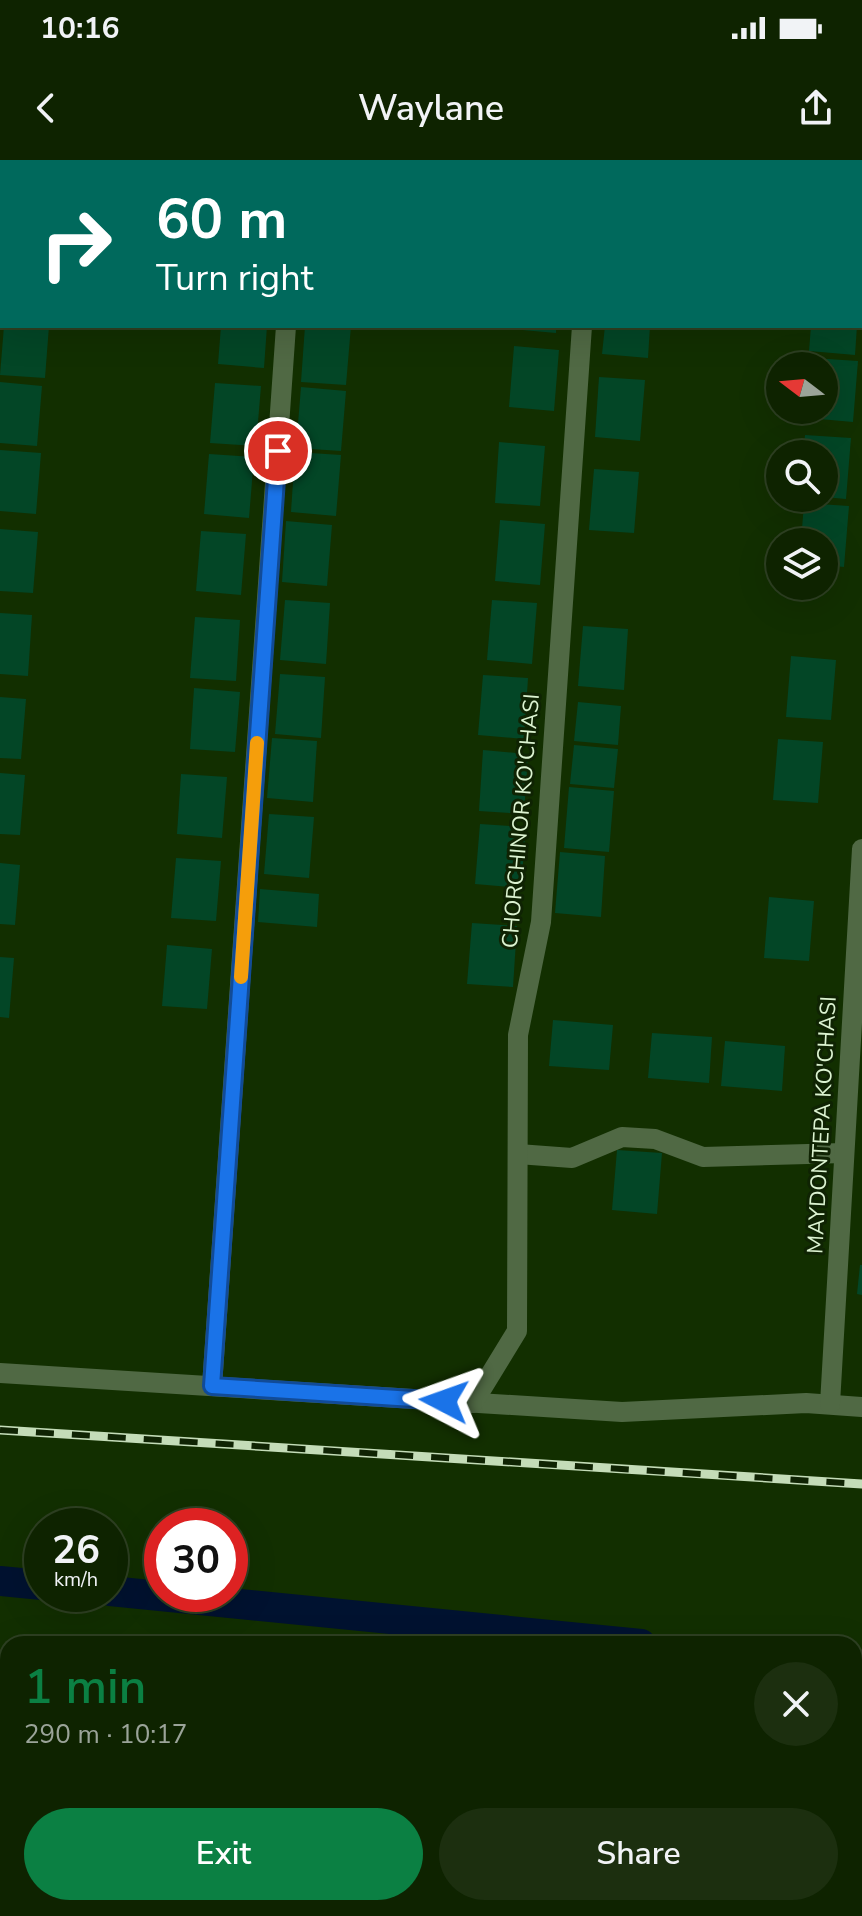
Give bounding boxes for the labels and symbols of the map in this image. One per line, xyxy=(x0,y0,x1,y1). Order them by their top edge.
north arrow xyxy=(766,352,838,424)
pin xyxy=(244,417,312,485)
street label: CHORCHINOR KO'CHASI xyxy=(495,693,547,949)
street label: MAYDONTEPA KO'CHASI xyxy=(800,995,844,1255)
position arrow xyxy=(402,1359,486,1443)
speed limit sign: 30 xyxy=(144,1508,248,1612)

